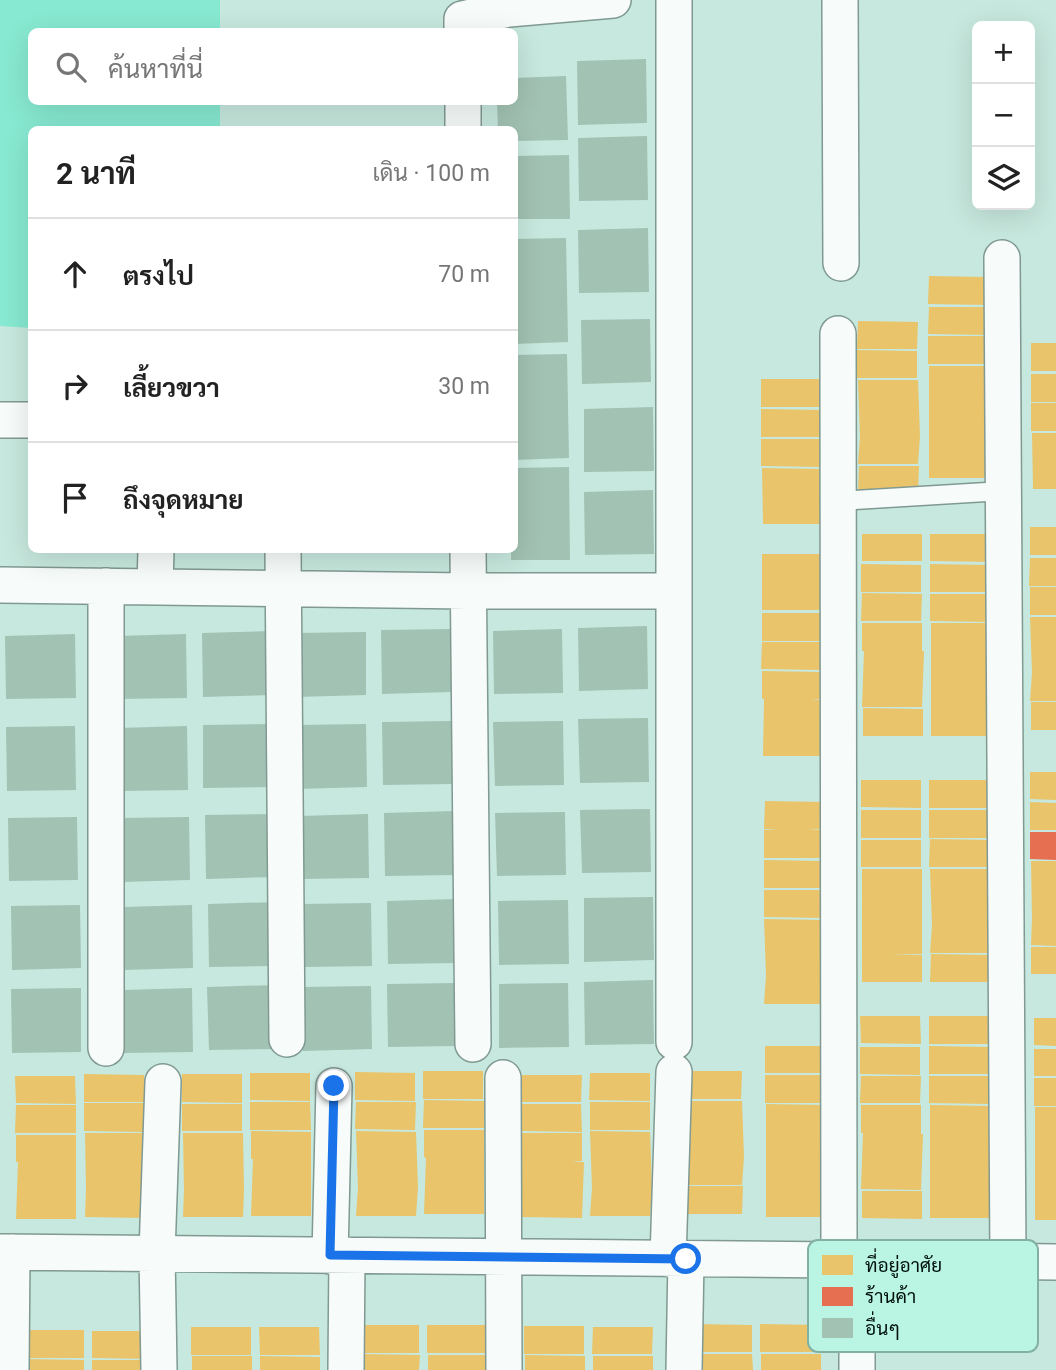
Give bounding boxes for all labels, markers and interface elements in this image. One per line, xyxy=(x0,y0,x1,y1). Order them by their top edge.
map controls xyxy=(972,21,1035,210)
button: + xyxy=(972,21,1035,84)
search box xyxy=(28,28,518,105)
icon: search xyxy=(52,48,90,86)
text: ค้นหาที่นี่ xyxy=(108,54,203,84)
button: − xyxy=(972,84,1035,147)
button: layers xyxy=(972,147,1035,210)
text: 2 นาที xyxy=(56,156,136,191)
text: เดิน · 100 m xyxy=(373,160,490,187)
icon: ahead xyxy=(56,255,94,293)
text: ตรงไป xyxy=(123,261,194,291)
text: 70 m xyxy=(438,261,490,288)
icon: right xyxy=(56,367,94,405)
text: เลี้ยวขวา xyxy=(123,373,220,403)
text: 30 m xyxy=(438,373,490,400)
icon: arrive xyxy=(56,479,94,517)
text: ถึงจุดหมาย xyxy=(123,485,244,515)
route end xyxy=(318,1070,349,1101)
legend xyxy=(808,1240,1038,1352)
route start xyxy=(670,1243,701,1274)
text: ที่อยู่อาศัย xyxy=(865,1248,942,1279)
text: ร้านค้า xyxy=(865,1285,916,1308)
text: อื่นๆ xyxy=(865,1311,900,1340)

